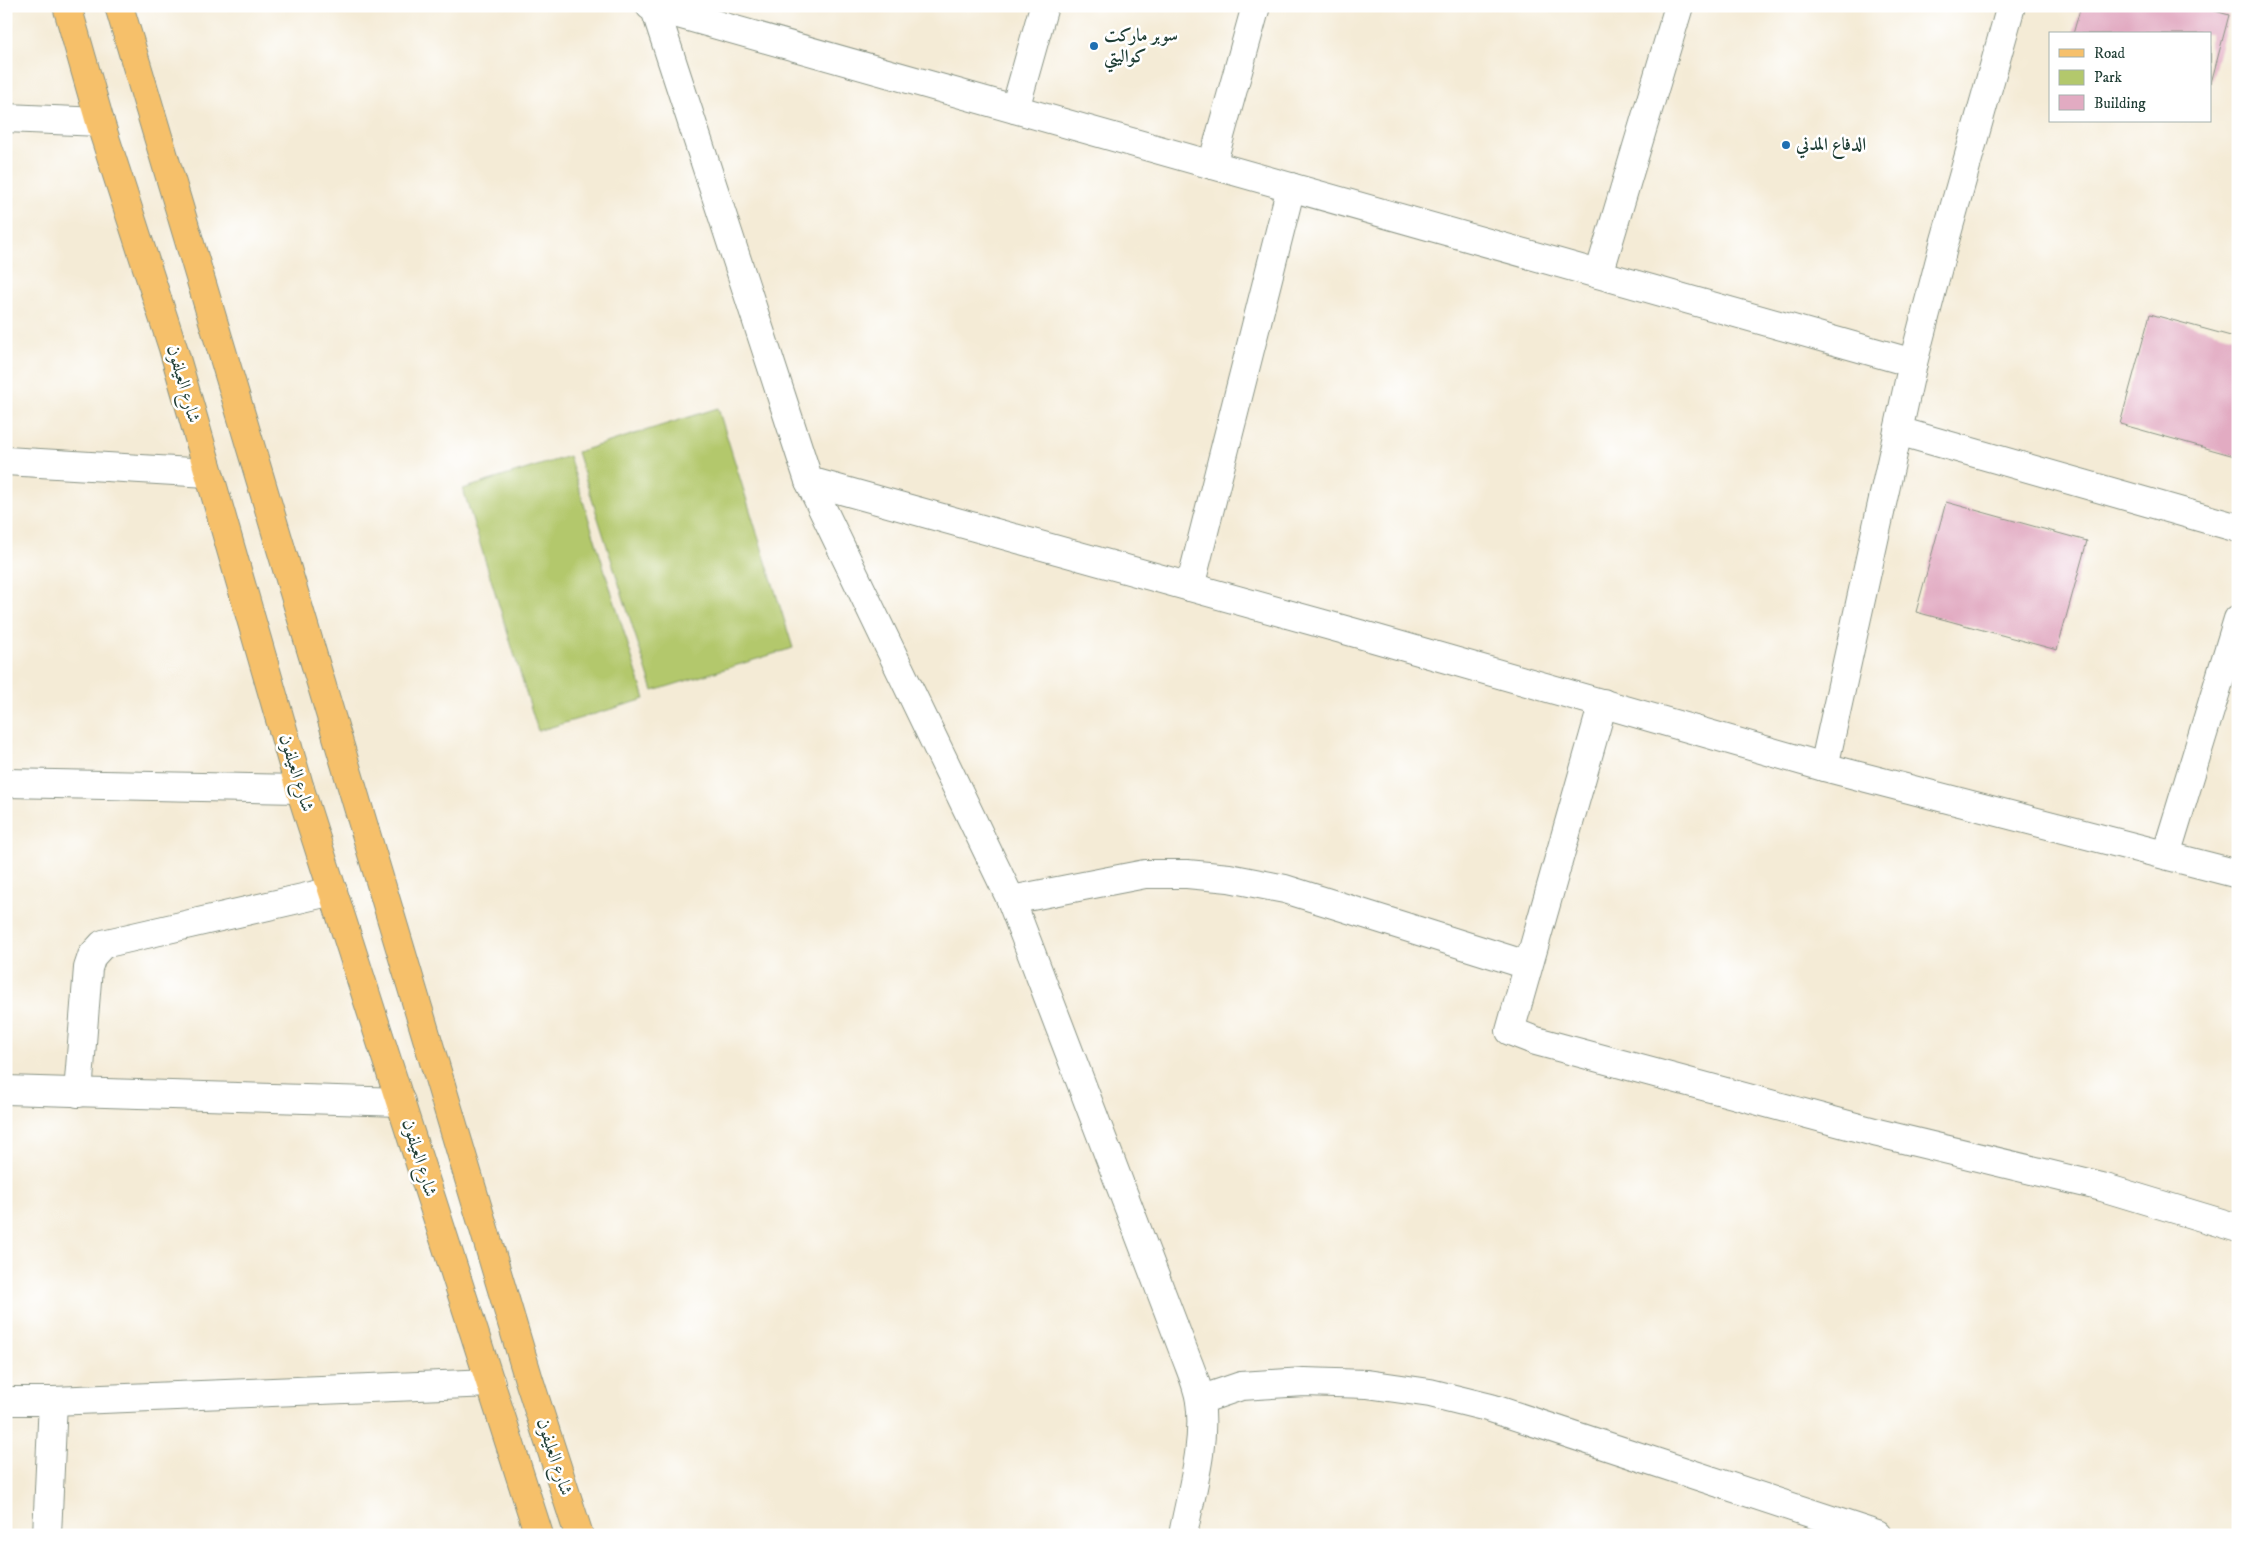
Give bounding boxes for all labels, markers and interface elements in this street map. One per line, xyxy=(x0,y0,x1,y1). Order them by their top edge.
place label: سوبر ماركت كواليتي xyxy=(1104,25,1178,73)
legend xyxy=(2049,32,2212,122)
marker: سوبر ماركت كواليتي xyxy=(1088,40,1100,52)
text: Road xyxy=(2094,44,2126,63)
text: Park xyxy=(2094,68,2123,87)
text: Building xyxy=(2094,94,2146,113)
place label: الدفاع المدني xyxy=(1795,134,1866,159)
marker: الدفاع المدني xyxy=(1780,139,1792,151)
street label: شارع العيلفون xyxy=(159,343,205,426)
street label: شارع العيلفون xyxy=(271,732,318,815)
street label: شارع العيلفون xyxy=(394,1117,441,1200)
street label: شارع العليفون xyxy=(528,1416,577,1499)

